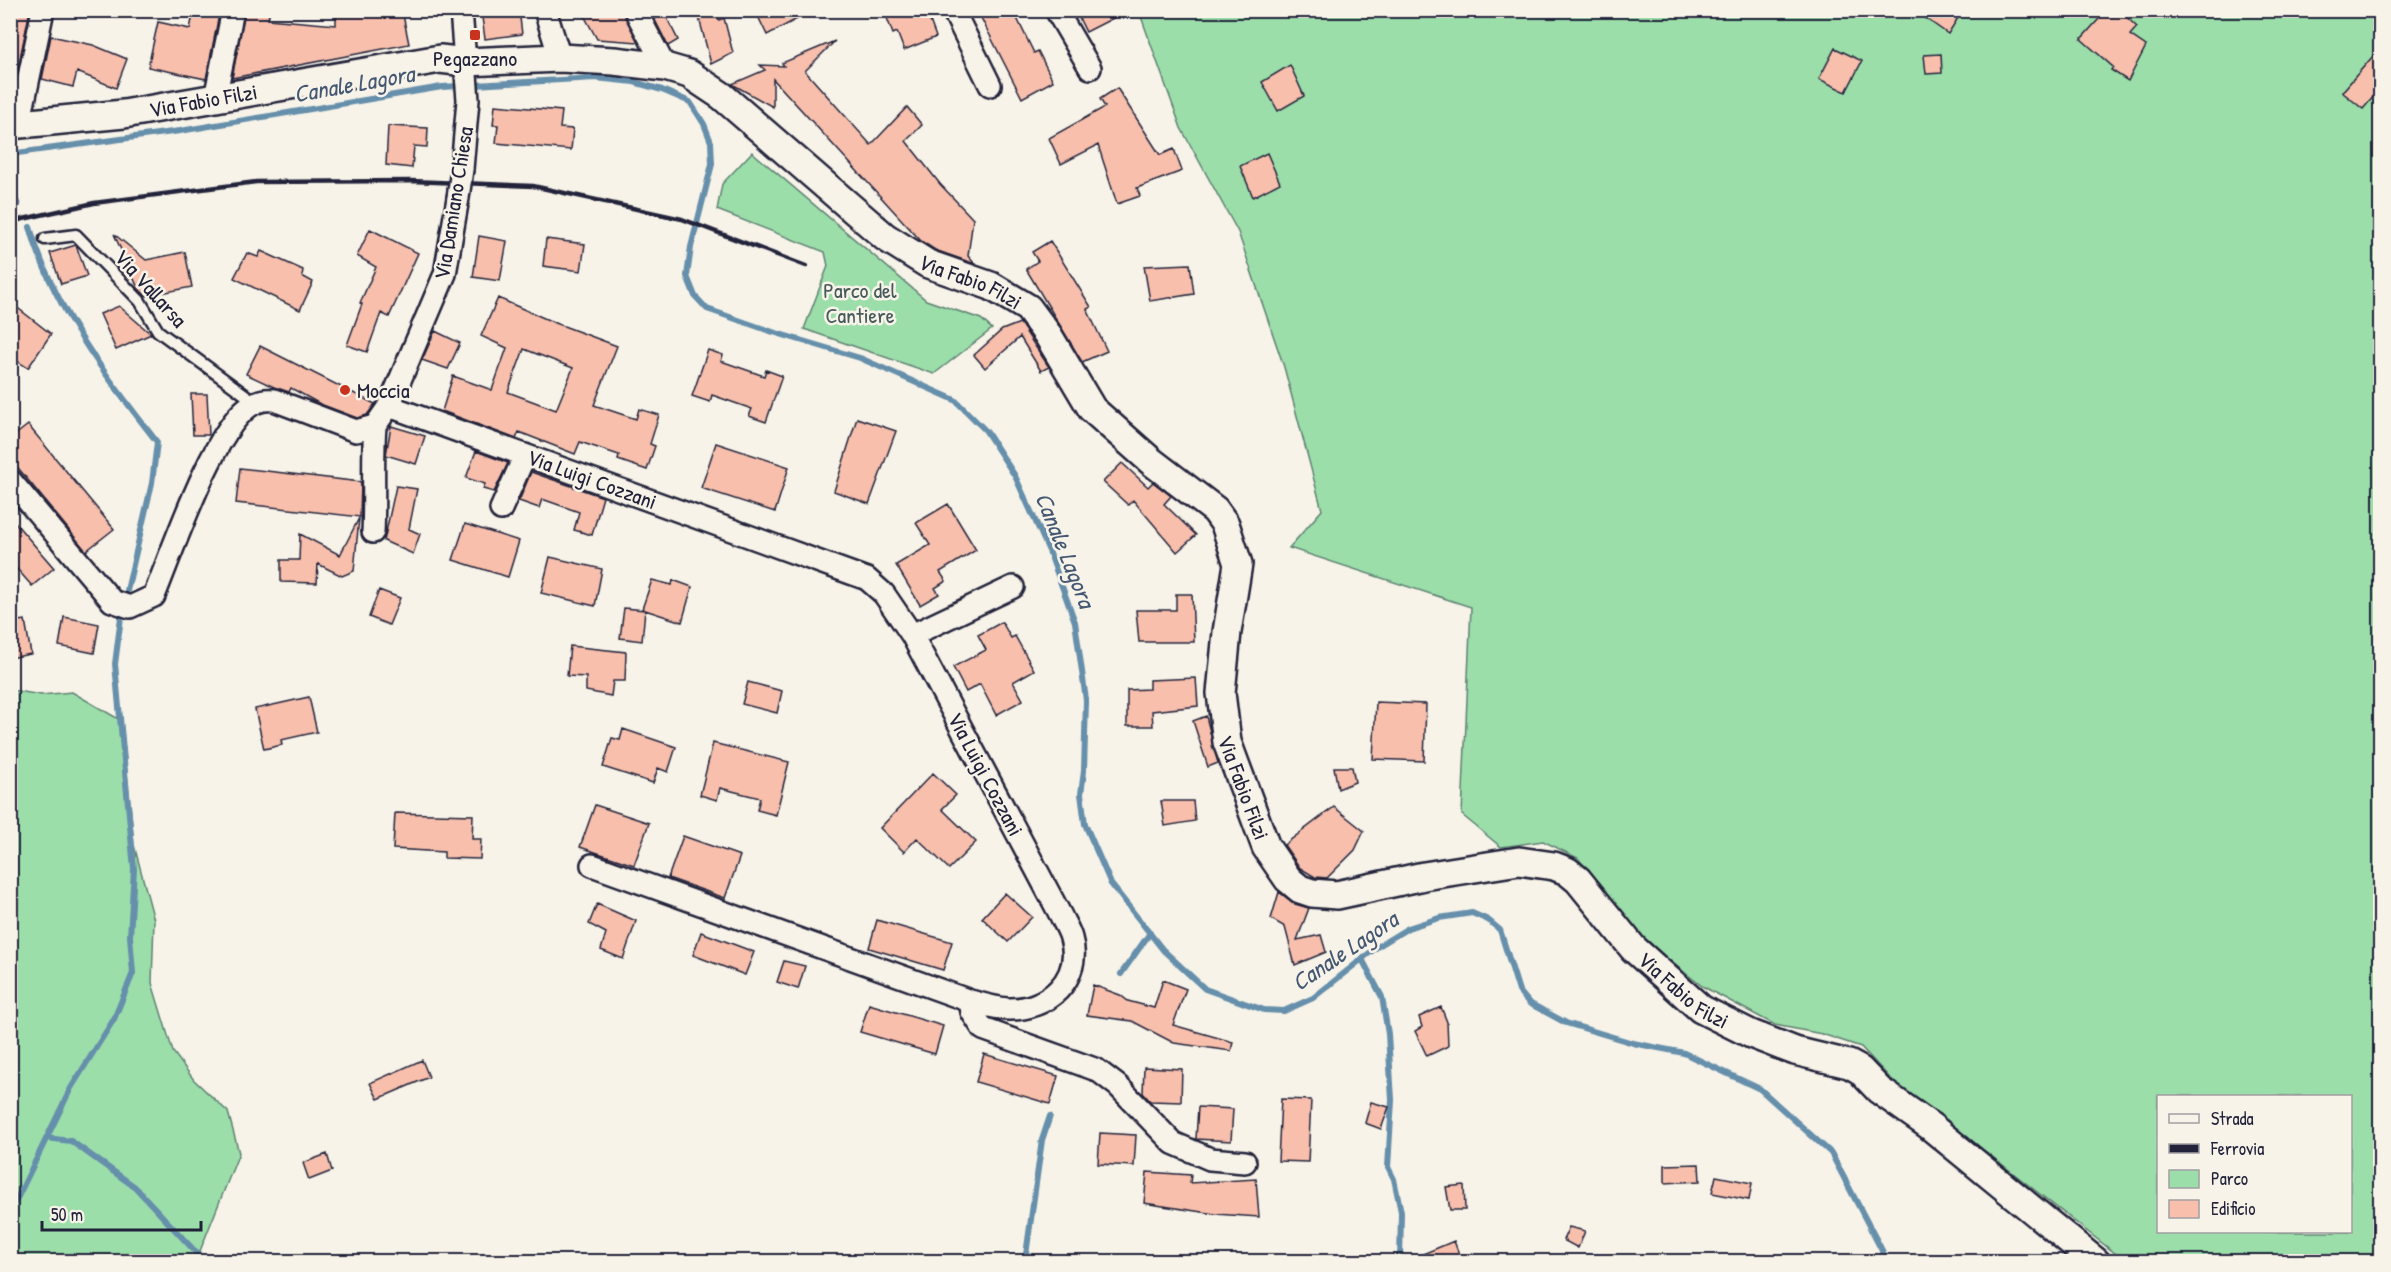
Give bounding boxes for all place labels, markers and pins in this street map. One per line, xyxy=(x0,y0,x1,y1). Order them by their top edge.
marker: Pegazzano xyxy=(468,28,482,42)
place label: Pegazzano xyxy=(433,43,517,73)
place label: Moccia xyxy=(357,375,410,405)
marker: Moccia xyxy=(338,383,352,397)

